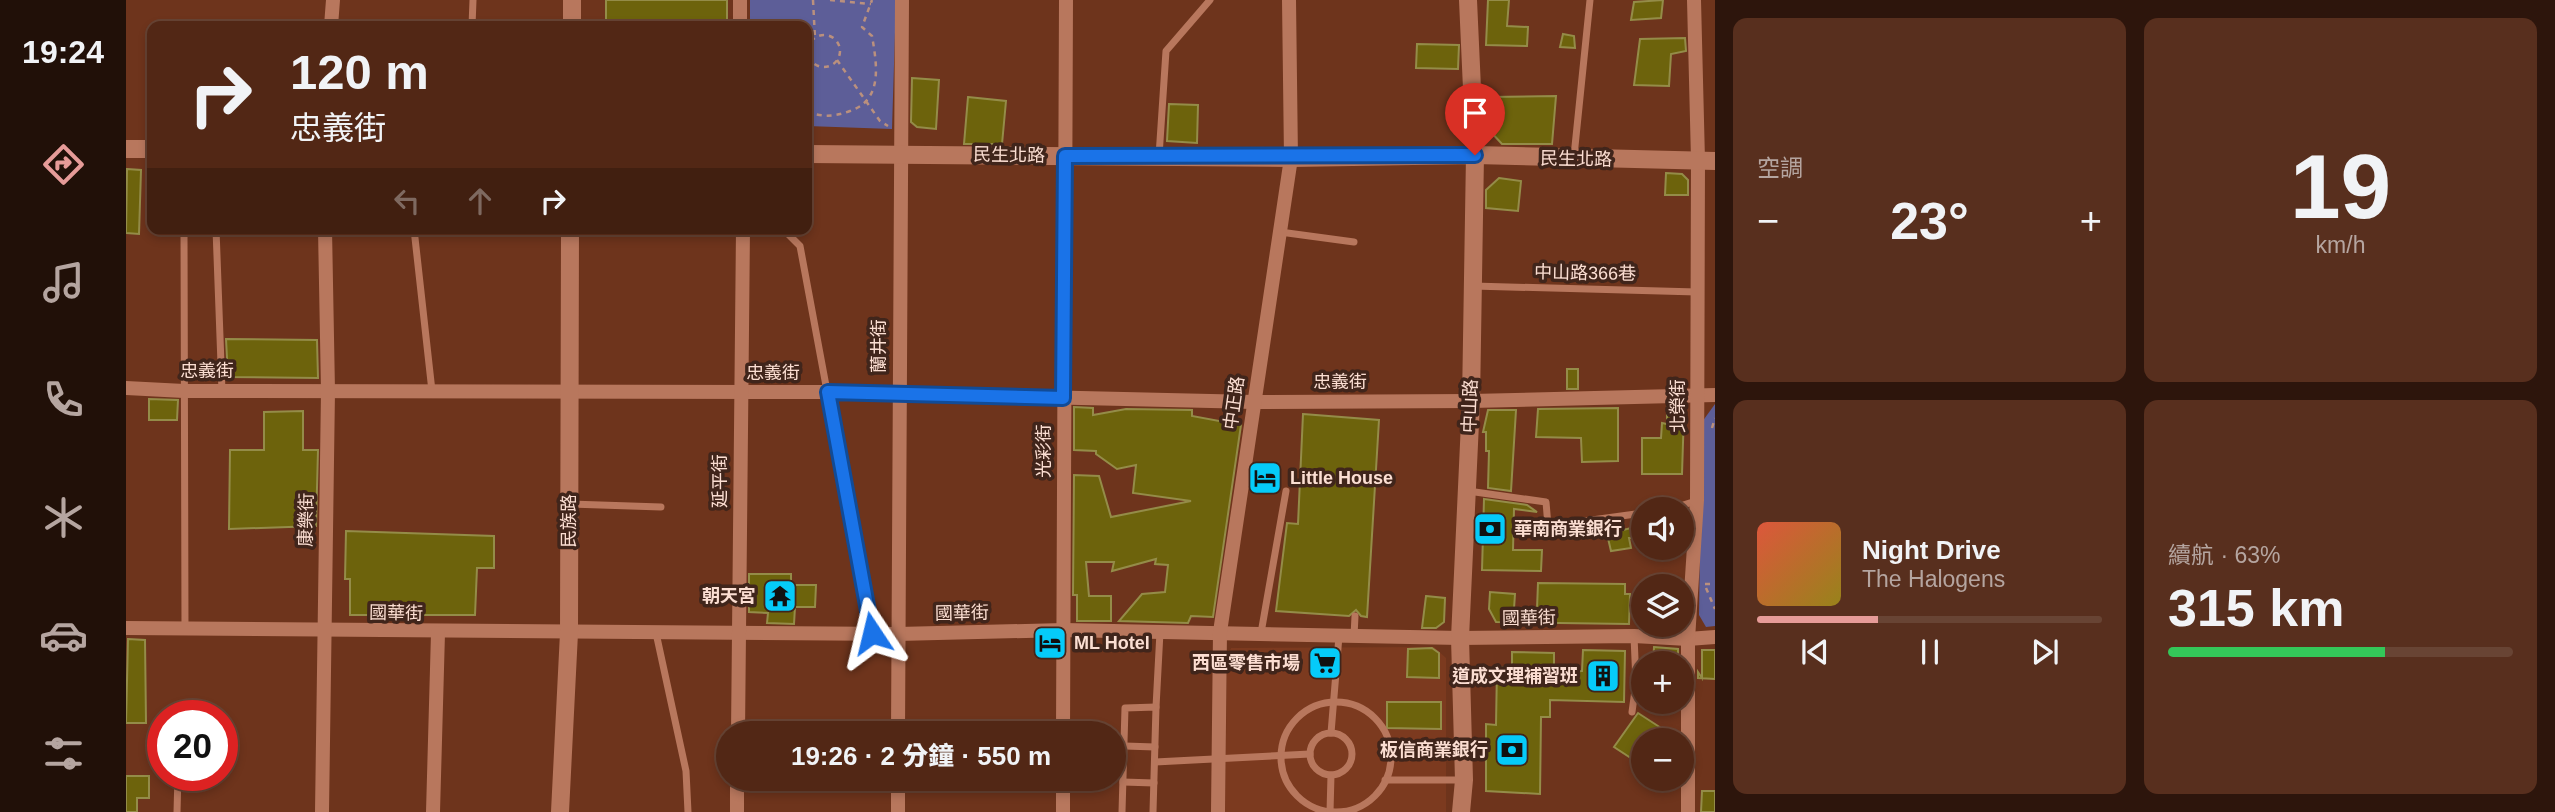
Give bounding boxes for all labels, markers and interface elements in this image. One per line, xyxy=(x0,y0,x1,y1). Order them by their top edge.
text: 19:24 xyxy=(22,34,104,70)
text: 120 m xyxy=(290,45,429,99)
icon: right xyxy=(175,49,266,140)
pin xyxy=(1445,83,1505,155)
icon: arrive xyxy=(1456,94,1494,132)
text: 忠義街 xyxy=(290,110,386,146)
text: 19 xyxy=(2290,136,2391,237)
icon: directions xyxy=(39,140,88,189)
street label: 民生北路 xyxy=(973,144,1045,166)
street label: 民生北路 xyxy=(1540,148,1612,170)
text: 空調 xyxy=(1757,155,1803,181)
icon: left xyxy=(388,182,426,220)
icon: ahead xyxy=(461,182,499,220)
icon: right xyxy=(534,182,572,220)
text: 23° xyxy=(1890,192,1969,250)
text: − xyxy=(1757,200,1779,242)
text: + xyxy=(2080,200,2102,242)
text: km/h xyxy=(2316,232,2365,258)
icon: music xyxy=(39,258,88,307)
street label: 中山路366巷 xyxy=(1534,262,1636,284)
street label: 蘭井街 xyxy=(869,319,889,373)
street label: 忠義街 xyxy=(180,361,234,381)
street label: 忠義街 xyxy=(746,363,800,383)
street label: 忠義街 xyxy=(1313,372,1367,392)
icon: phone xyxy=(39,375,88,424)
street label: 中正路 xyxy=(1220,375,1248,431)
street label: 中山路 xyxy=(1459,379,1481,433)
street label: 北榮街 xyxy=(1668,379,1688,433)
street label: 光彩街 xyxy=(1034,424,1054,478)
street label: 延平街 xyxy=(710,454,730,508)
hotel icon: Little House xyxy=(1246,459,1284,497)
place label: Little House xyxy=(1290,468,1393,488)
icon: climate xyxy=(39,493,88,542)
street label: 康樂街 xyxy=(296,493,316,547)
street label: 民族路 xyxy=(559,494,579,548)
map controls xyxy=(1631,497,1694,791)
button: sound xyxy=(1631,497,1694,560)
bank icon: 華南商業銀行 xyxy=(1471,510,1509,548)
place label: 華南商業銀行 xyxy=(1514,518,1622,539)
text: Night Drive xyxy=(1862,535,2001,565)
text: 續航 · 63% xyxy=(2168,542,2280,568)
text: The Halogens xyxy=(1862,566,2005,592)
button: layers xyxy=(1631,574,1694,637)
temple icon: 朝天宮 xyxy=(761,577,799,615)
text: 315 km xyxy=(2168,579,2344,637)
place label: 朝天宮 xyxy=(702,586,756,606)
position arrow xyxy=(835,596,909,670)
street label: 國華街 xyxy=(369,603,423,623)
street label: 國華街 xyxy=(935,603,989,623)
street label: 國華街 xyxy=(1502,608,1556,628)
icon: car xyxy=(39,611,88,660)
hotel icon: ML Hotel xyxy=(1031,624,1069,662)
place label: ML Hotel xyxy=(1074,633,1150,653)
icon: previous xyxy=(1796,633,1834,671)
icon: pause xyxy=(1911,633,1949,671)
icon: next xyxy=(2026,633,2064,671)
supermarket icon: 西區零售市場 xyxy=(1306,644,1344,682)
button: + xyxy=(1631,651,1694,714)
place label: 西區零售市場 xyxy=(1192,653,1300,673)
building icon: 道成文理補習班 xyxy=(1584,657,1622,695)
place label: 道成文理補習班 xyxy=(1452,666,1578,686)
speed limit sign: 20 xyxy=(147,700,238,791)
button: − xyxy=(1631,728,1694,791)
icon: filters xyxy=(39,729,88,778)
bank icon: 板信商業銀行 xyxy=(1493,731,1531,769)
place label: 板信商業銀行 xyxy=(1380,739,1488,760)
text: 19:26 · 2 分鐘 · 550 m xyxy=(791,741,1051,771)

